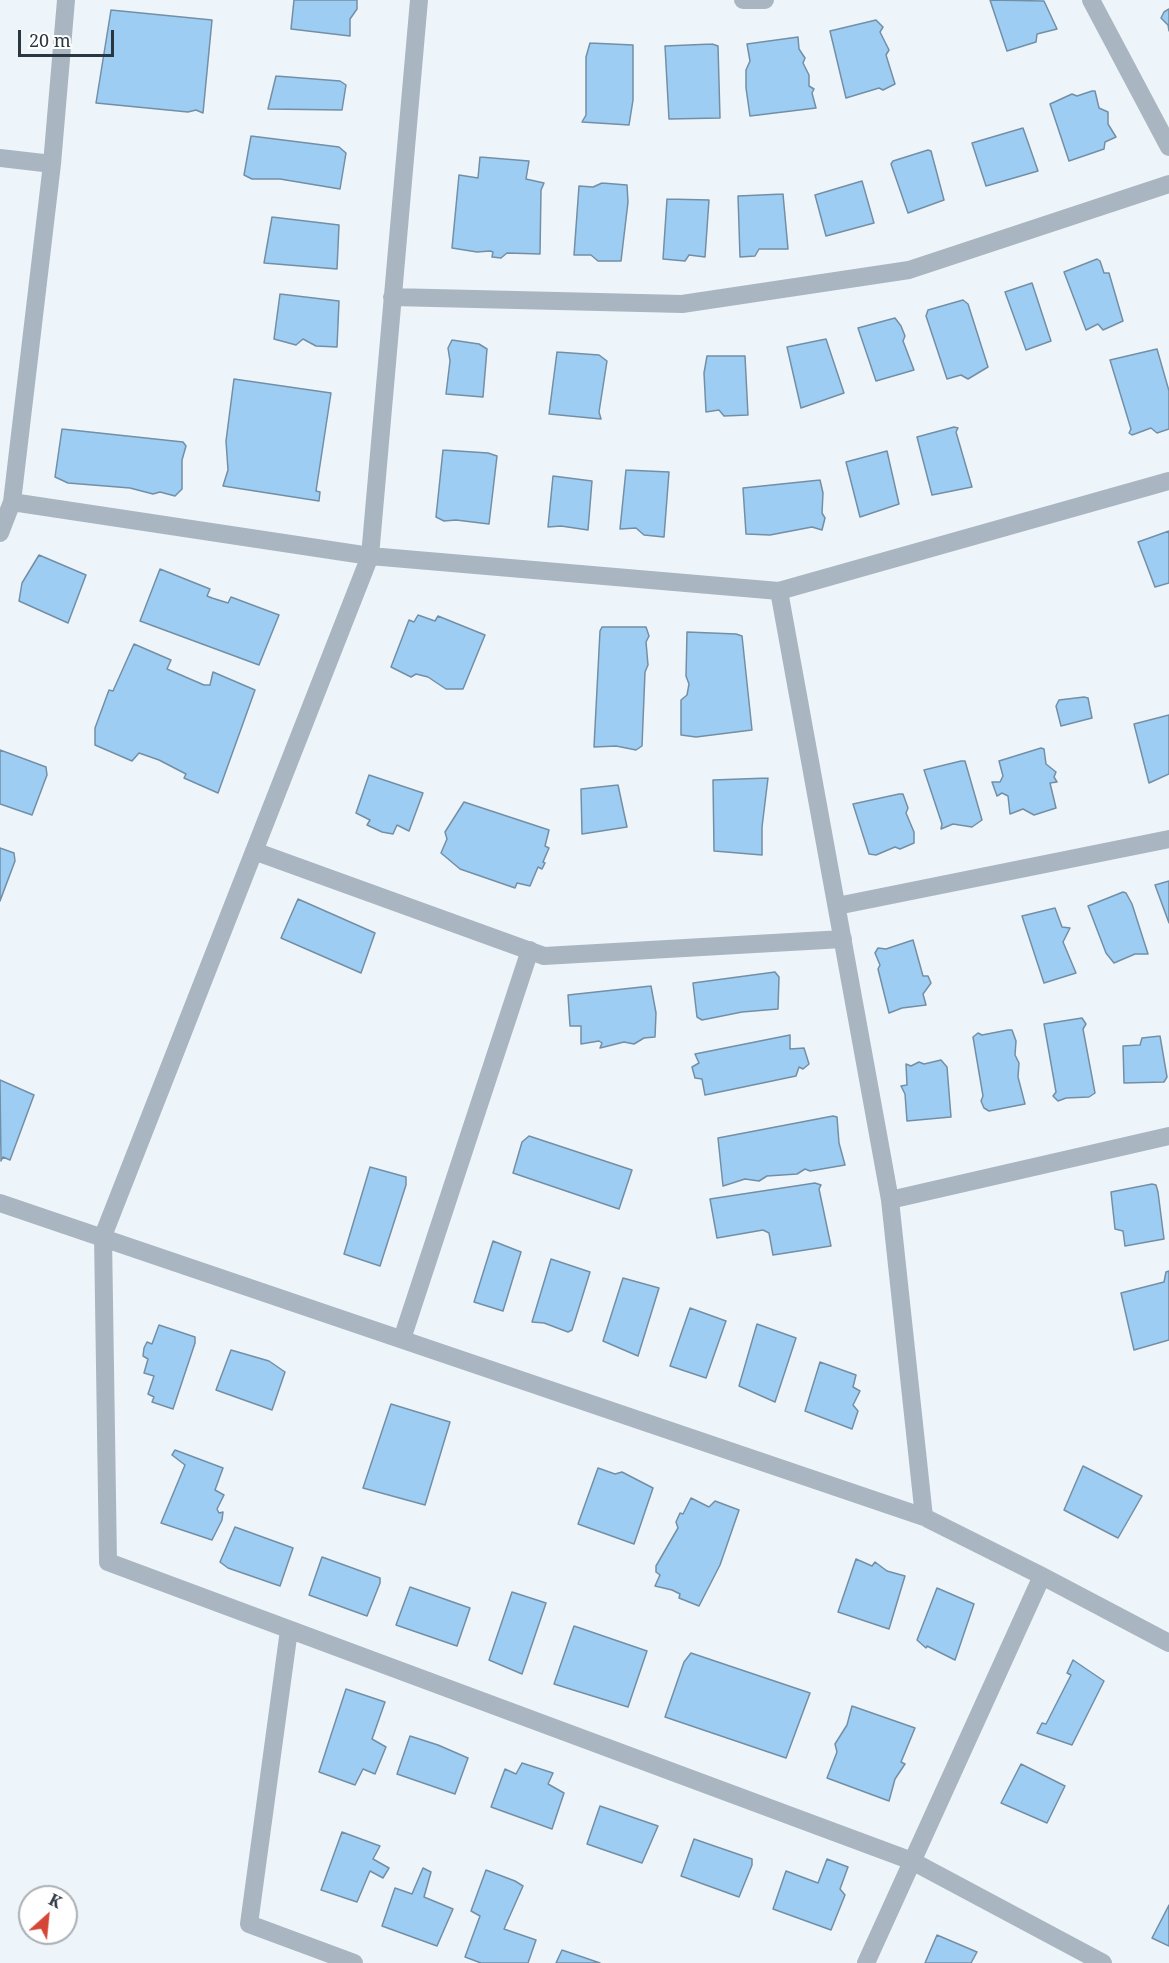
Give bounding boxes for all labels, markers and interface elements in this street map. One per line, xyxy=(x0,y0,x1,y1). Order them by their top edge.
scale bar xyxy=(21,18,117,56)
text: 20 m xyxy=(29,28,71,52)
north arrow xyxy=(18,1885,78,1945)
text: K xyxy=(45,1888,65,1913)

